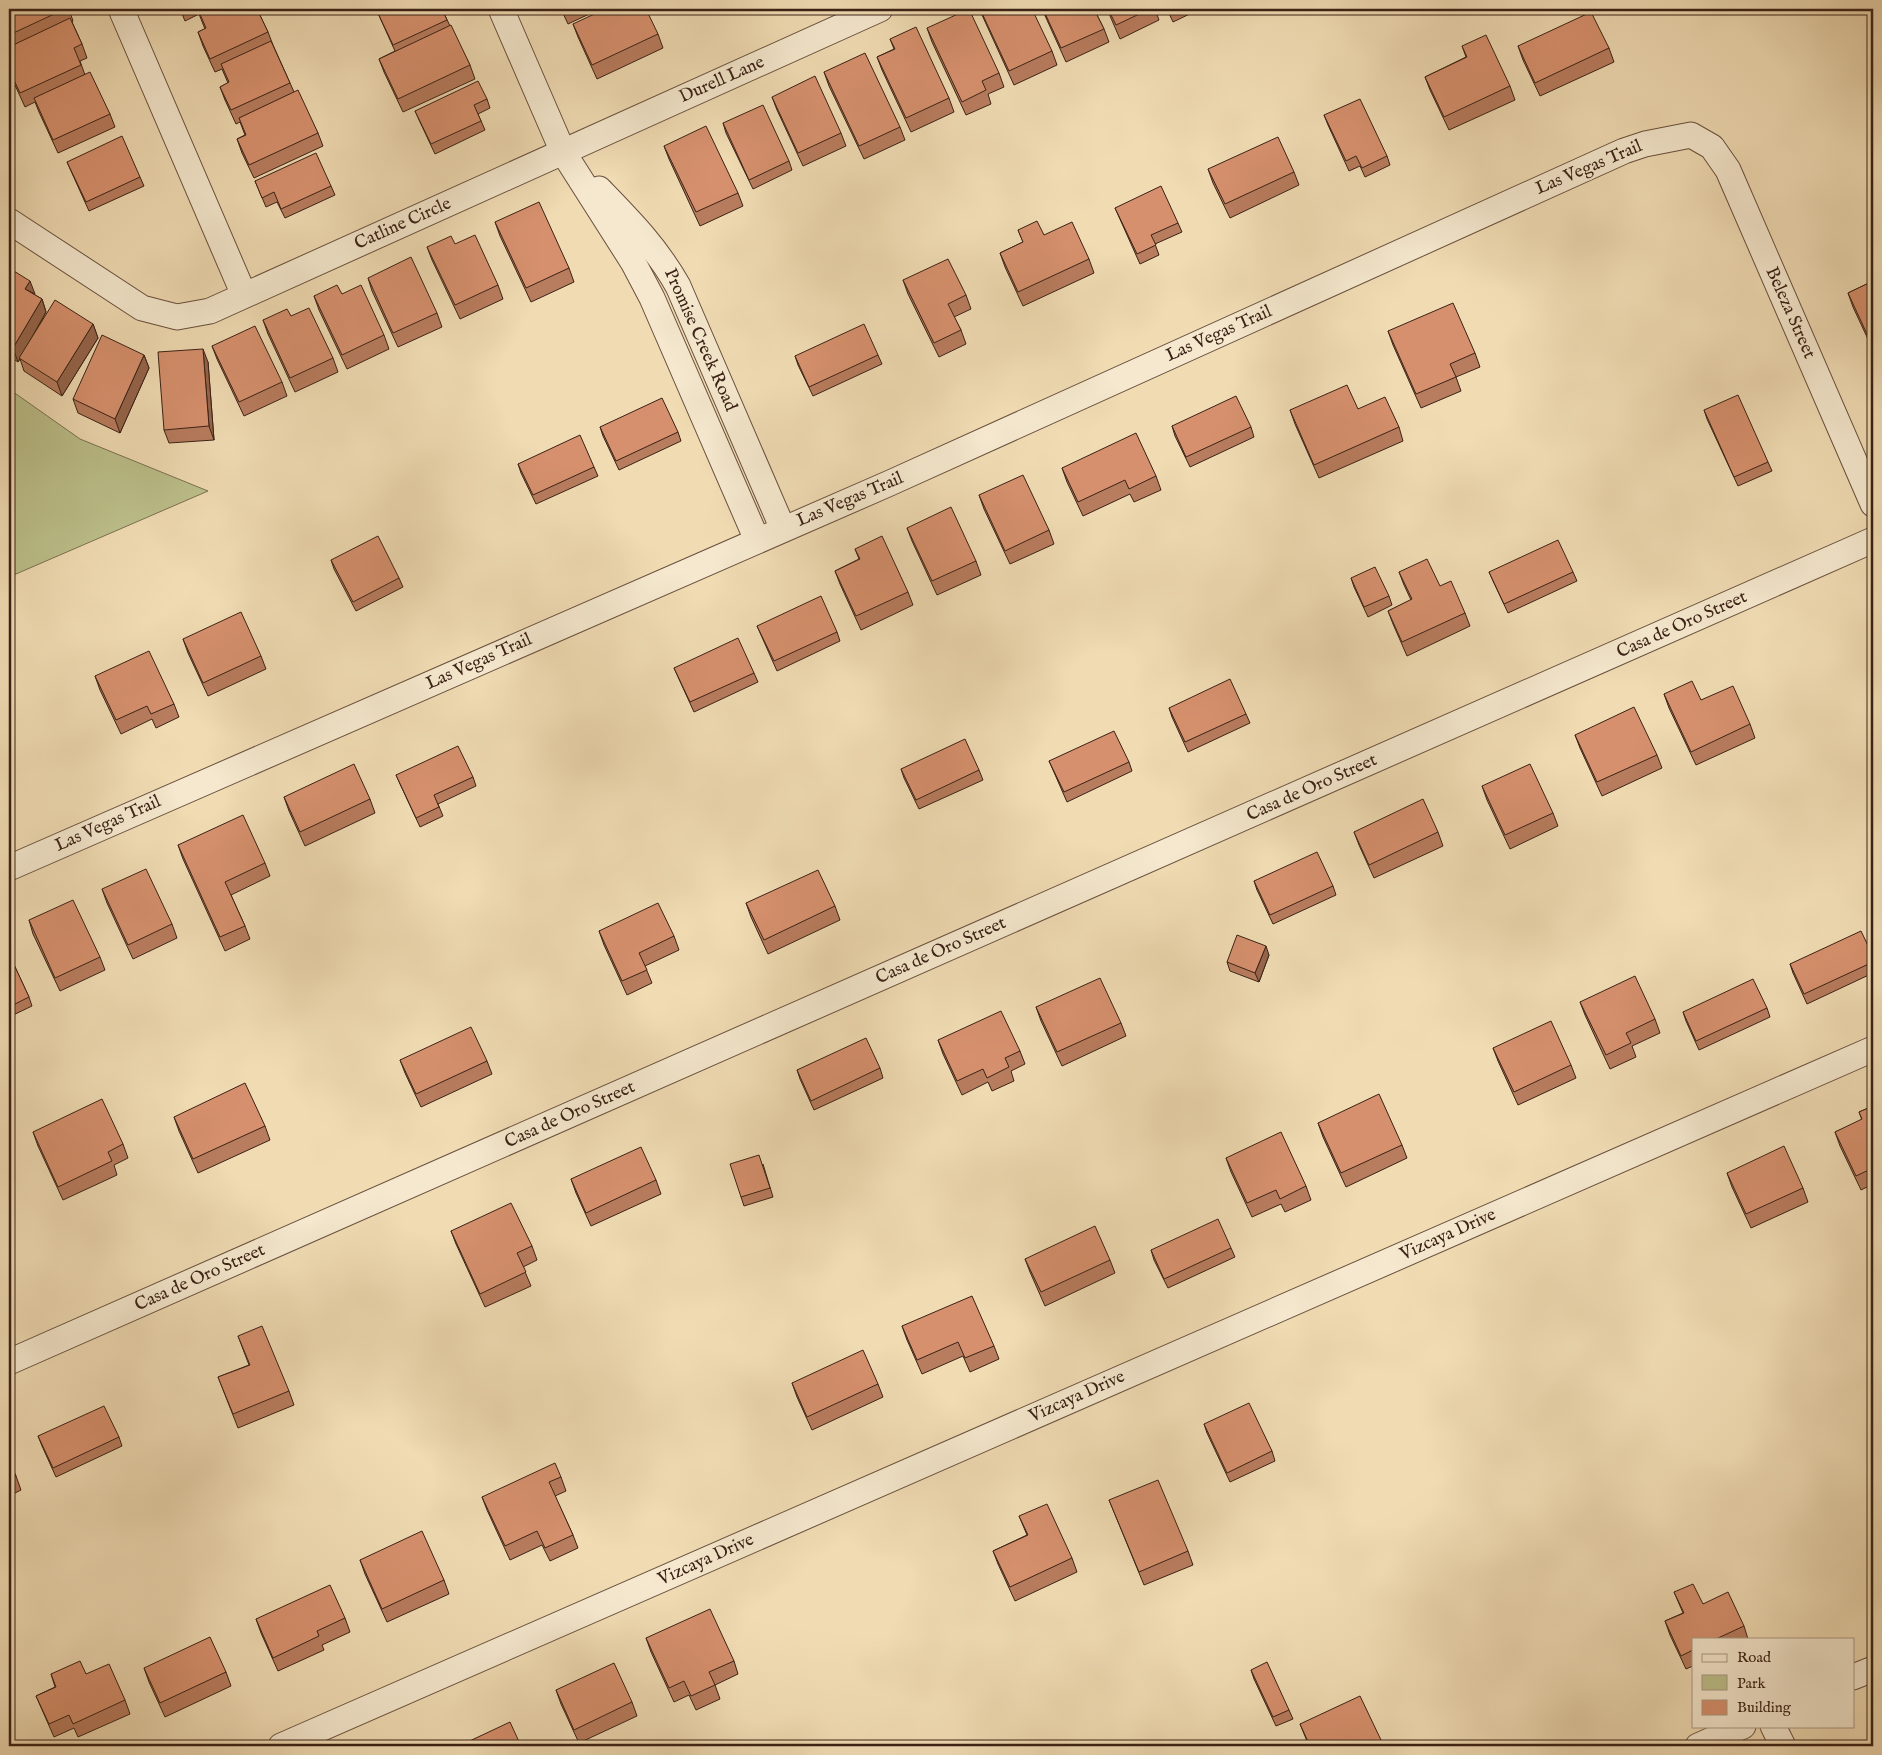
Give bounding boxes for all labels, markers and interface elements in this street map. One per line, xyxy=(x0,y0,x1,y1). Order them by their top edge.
street label: Durell Lane xyxy=(676,51,768,109)
street label: Las Vegas Trail xyxy=(1532,135,1646,201)
street label: Catline Circle xyxy=(351,192,455,256)
street label: Beleza Street xyxy=(1760,264,1820,362)
street label: Promise Creek Road xyxy=(658,265,742,415)
street label: Las Vegas Trail xyxy=(1162,300,1276,368)
street label: Las Vegas Trail xyxy=(793,467,907,533)
street label: Casa de Oro Street xyxy=(1613,586,1751,664)
street label: Las Vegas Trail xyxy=(422,628,536,696)
street label: Casa de Oro Street xyxy=(1243,749,1381,827)
street label: Las Vegas Trail xyxy=(51,790,165,858)
street label: Casa de Oro Street xyxy=(872,912,1010,990)
street label: Casa de Oro Street xyxy=(501,1076,639,1154)
street label: Vizcaya Drive xyxy=(1396,1204,1500,1267)
street label: Casa de Oro Street xyxy=(131,1239,269,1317)
street label: Vizcaya Drive xyxy=(1025,1366,1129,1429)
street label: Vizcaya Drive xyxy=(654,1529,758,1592)
legend xyxy=(1692,1638,1854,1728)
text: Road xyxy=(1737,1648,1772,1667)
text: Park xyxy=(1737,1674,1767,1693)
text: Building xyxy=(1737,1698,1792,1717)

